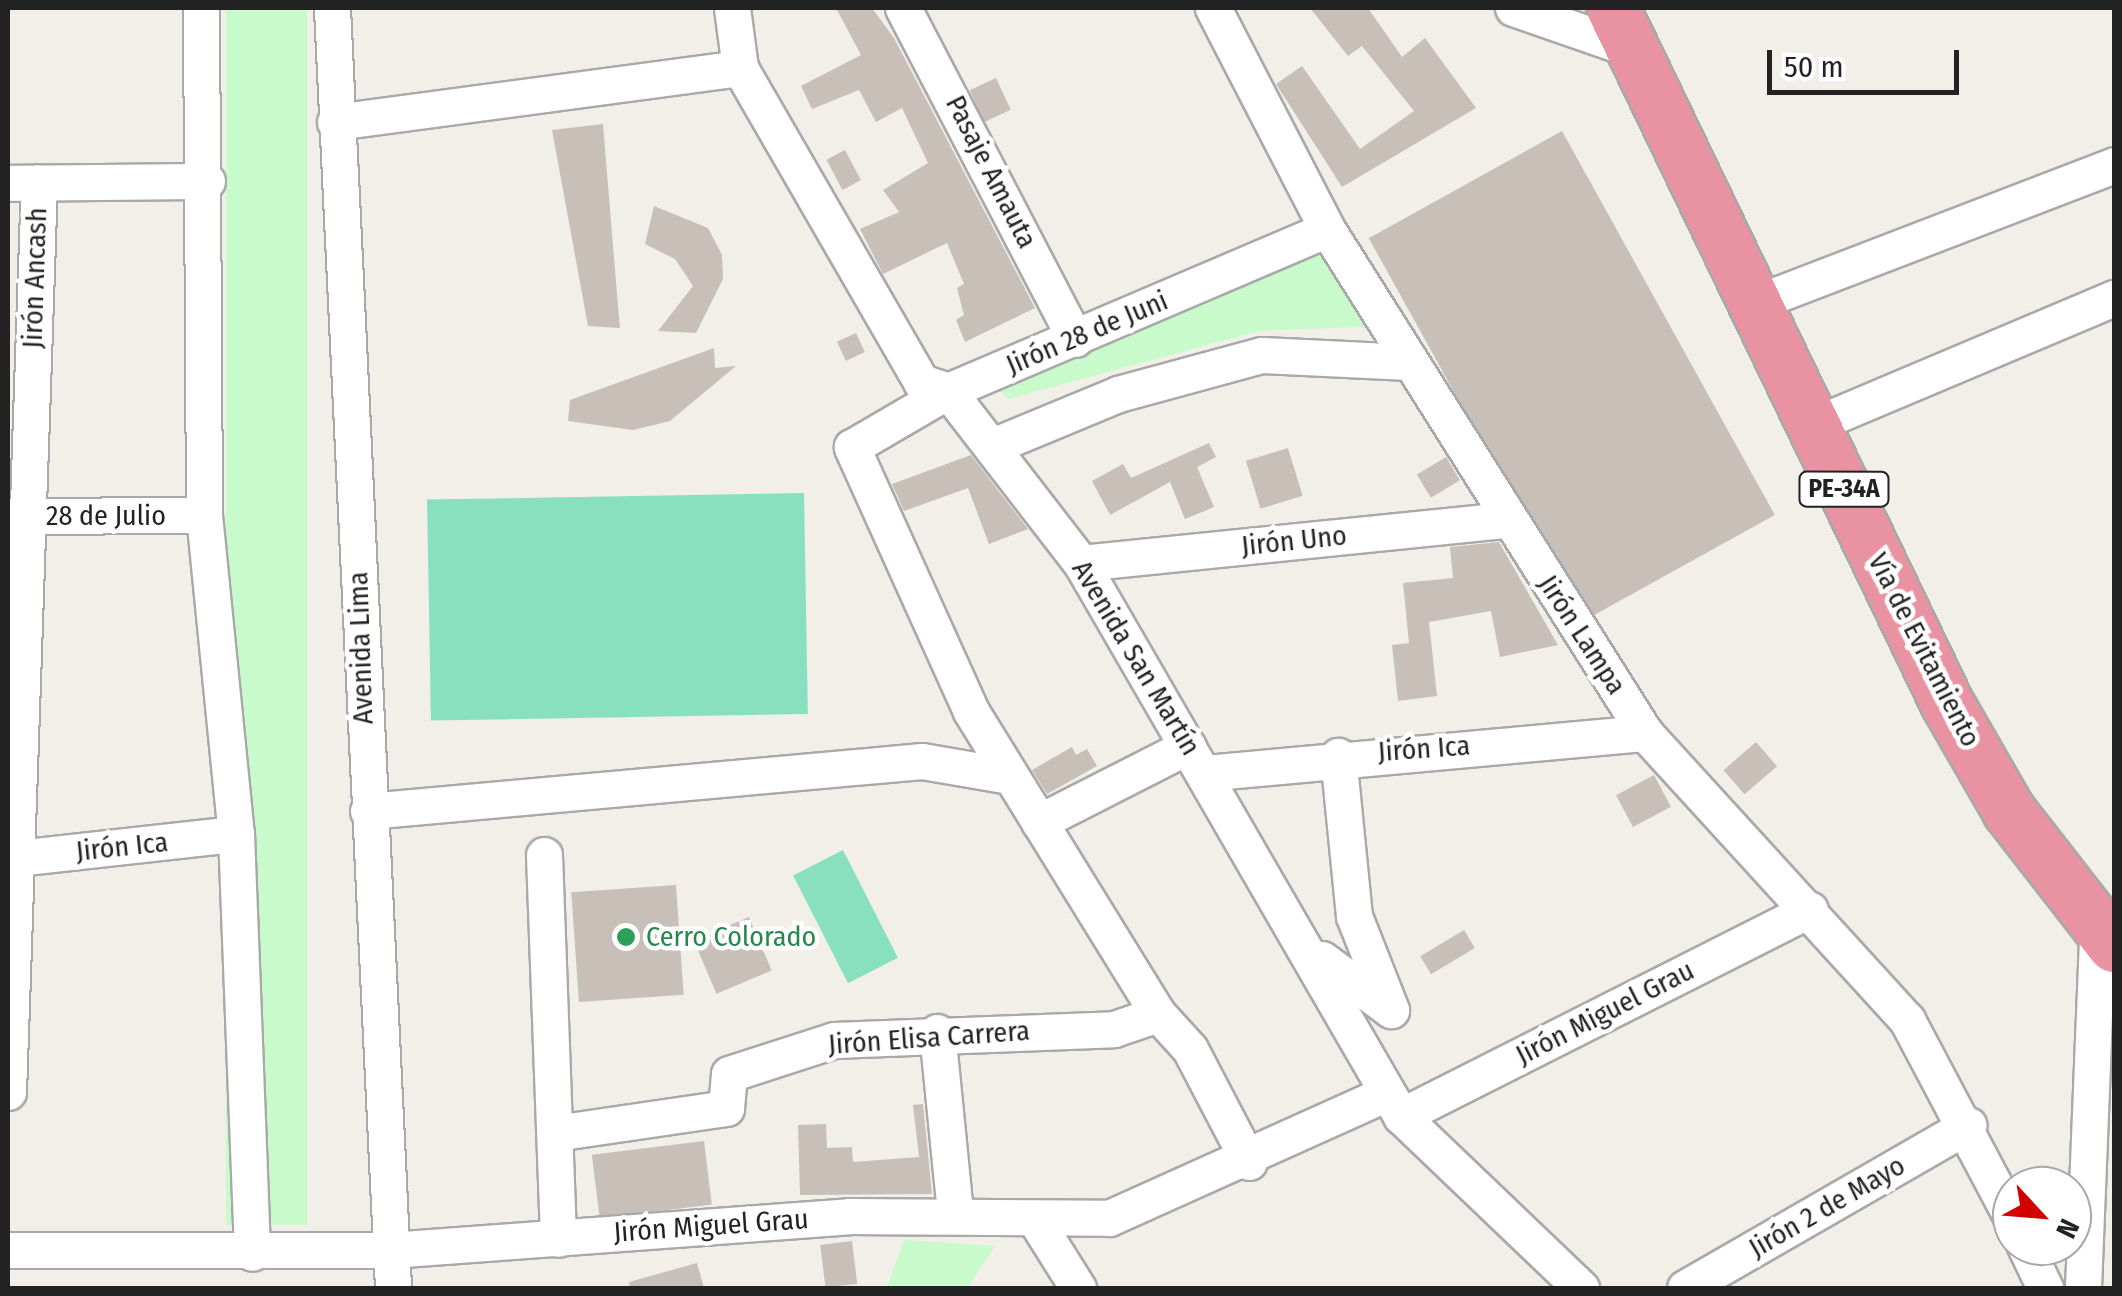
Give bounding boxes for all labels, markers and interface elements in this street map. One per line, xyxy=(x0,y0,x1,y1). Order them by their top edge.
scale bar xyxy=(1772,30,1964,92)
text: 50 m xyxy=(1784,49,1844,85)
street label: Pasaje Amauta xyxy=(938,90,1044,254)
street label: Jirón Ancash xyxy=(16,207,54,349)
street label: Jirón 28 de Juni xyxy=(1001,284,1173,382)
road number: PE-34A xyxy=(1796,469,1892,509)
street label: 28 de Julio xyxy=(46,499,166,533)
street label: Jirón Uno xyxy=(1240,519,1348,563)
street label: Vía de Evitamiento xyxy=(1861,548,1987,752)
street label: Avenida San Martín xyxy=(1065,554,1207,762)
street label: Jirón Lampa xyxy=(1531,569,1633,701)
street label: Avenida Lima xyxy=(342,571,380,725)
street label: Jirón Ica xyxy=(1377,729,1471,769)
street label: Jirón Ica xyxy=(74,825,170,869)
place label: Cerro Colorado xyxy=(646,920,816,954)
marker: Cerro Colorado xyxy=(615,926,637,948)
street label: Jirón Miguel Grau xyxy=(1510,954,1700,1072)
street label: Jirón Elisa Carrera xyxy=(827,1014,1031,1062)
street label: Jirón 2 de Mayo xyxy=(1743,1149,1911,1265)
north arrow xyxy=(1992,1166,2092,1266)
street label: Jirón Miguel Grau xyxy=(612,1202,810,1250)
text: N xyxy=(2049,1214,2086,1243)

